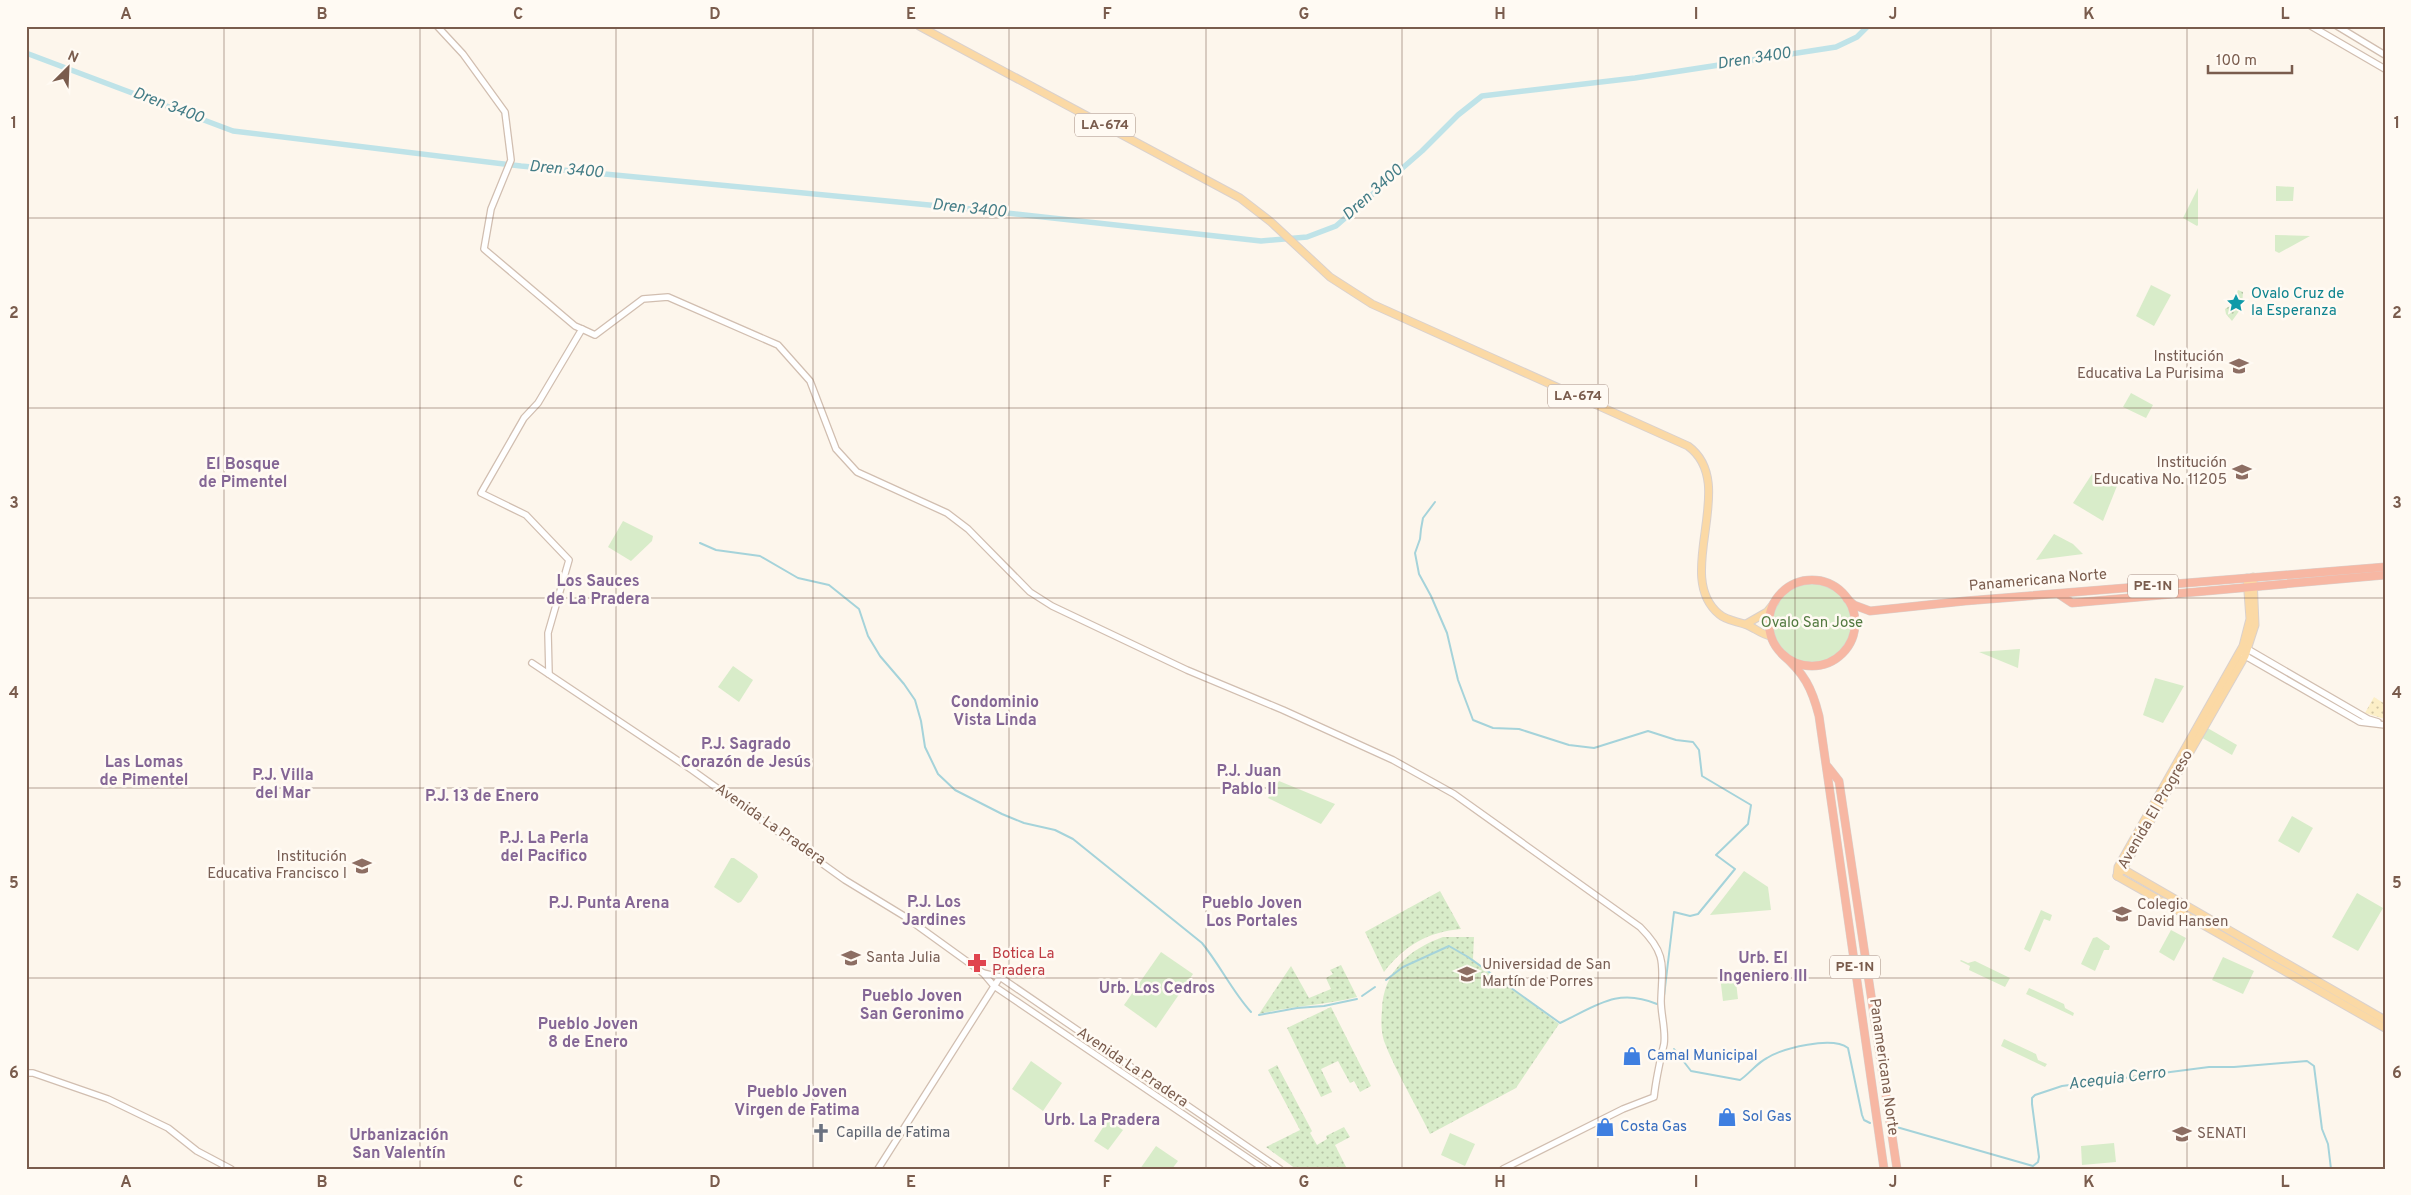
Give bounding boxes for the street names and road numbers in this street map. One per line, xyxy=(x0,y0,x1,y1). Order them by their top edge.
road number: LA-674 xyxy=(1075,114,1135,136)
road number: LA-674 xyxy=(1548,384,1608,408)
street label: Panamericana Norte xyxy=(1968,565,2108,597)
road number: PE-1N xyxy=(2128,574,2178,598)
street label: Avenida El Progreso xyxy=(2114,747,2198,873)
street label: Avenida La Pradera xyxy=(711,780,829,870)
road number: PE-1N xyxy=(1830,956,1880,979)
street label: Panamericana Norte xyxy=(1864,997,1902,1137)
street label: Avenida La Pradera xyxy=(1073,1024,1191,1112)

